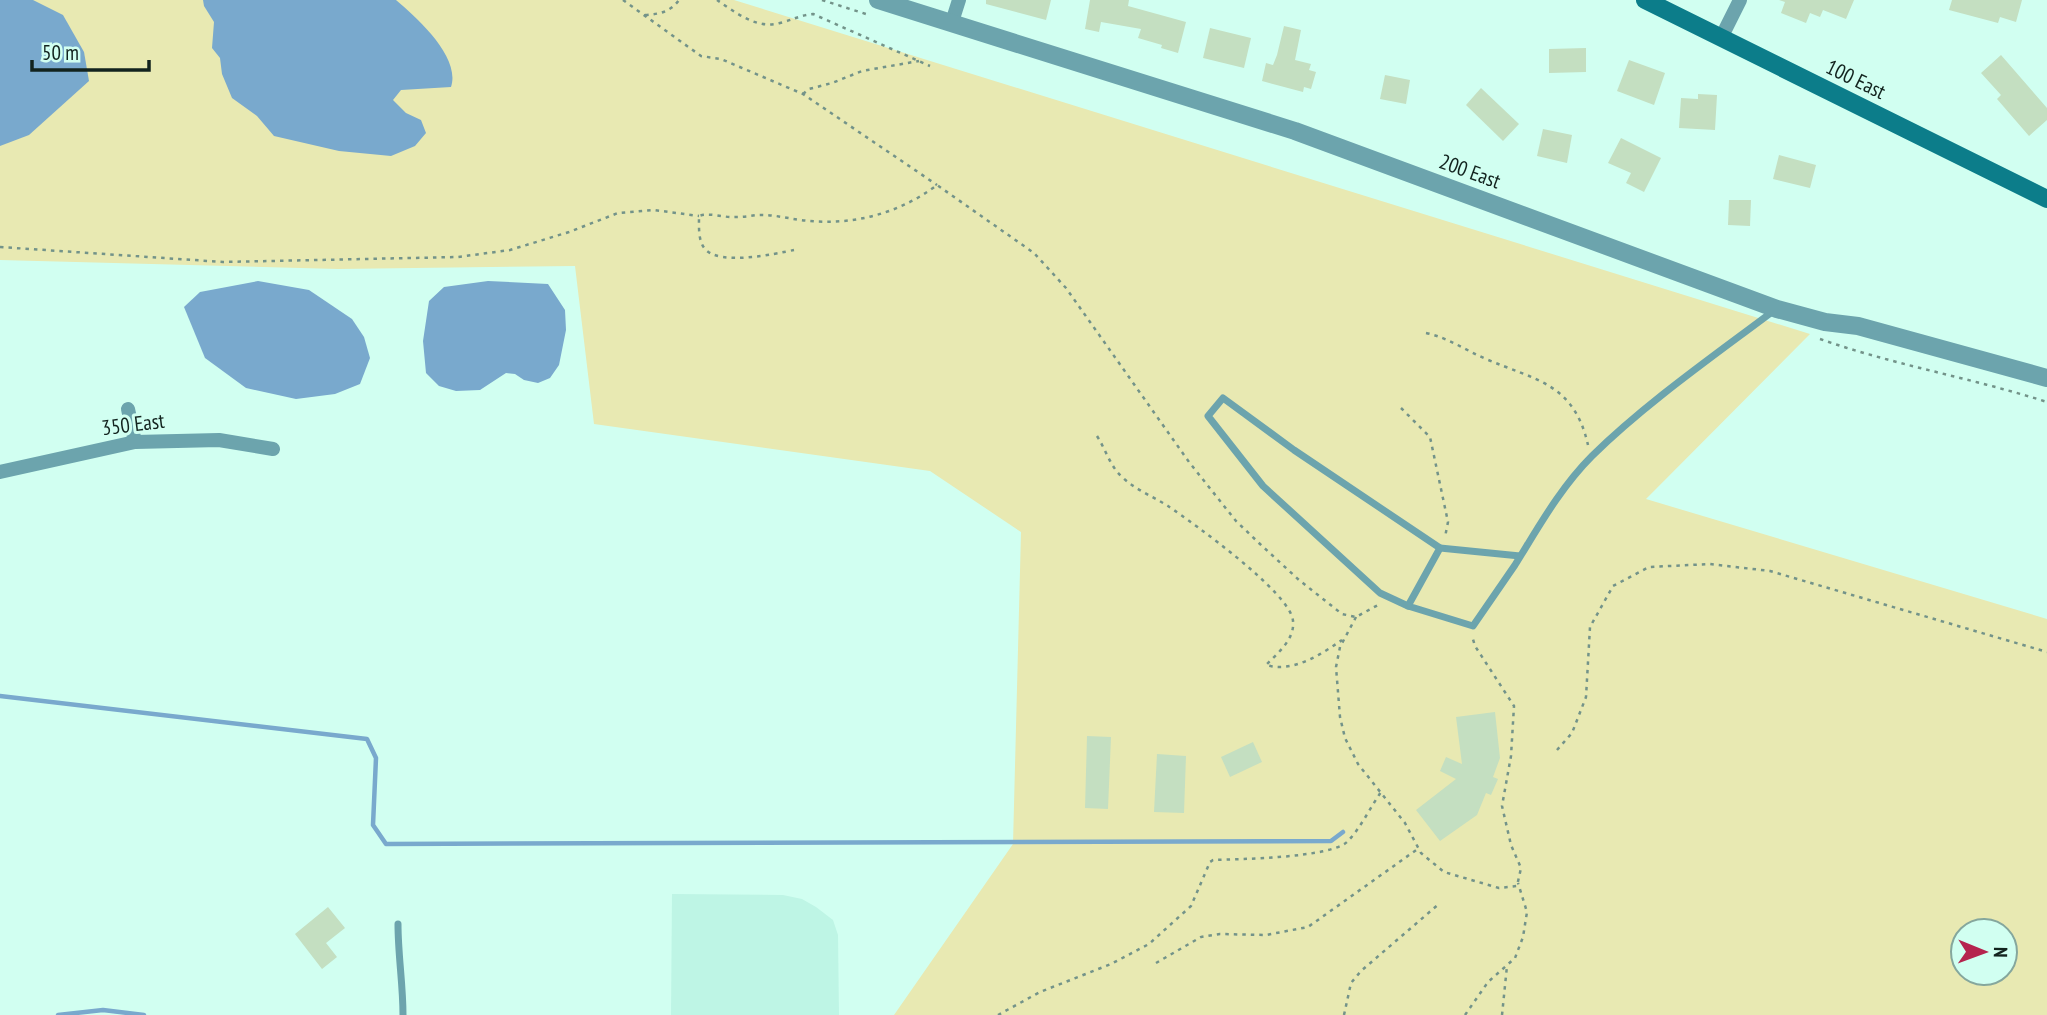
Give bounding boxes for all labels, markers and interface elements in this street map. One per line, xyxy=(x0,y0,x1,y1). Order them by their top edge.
scale bar xyxy=(32,28,149,72)
text: 50 m xyxy=(42,39,79,66)
street label: 100 East xyxy=(1822,53,1890,105)
street label: 200 East xyxy=(1436,148,1504,195)
street label: 350 East xyxy=(100,407,166,441)
north arrow xyxy=(1949,917,2019,987)
text: N xyxy=(1989,947,2013,958)

